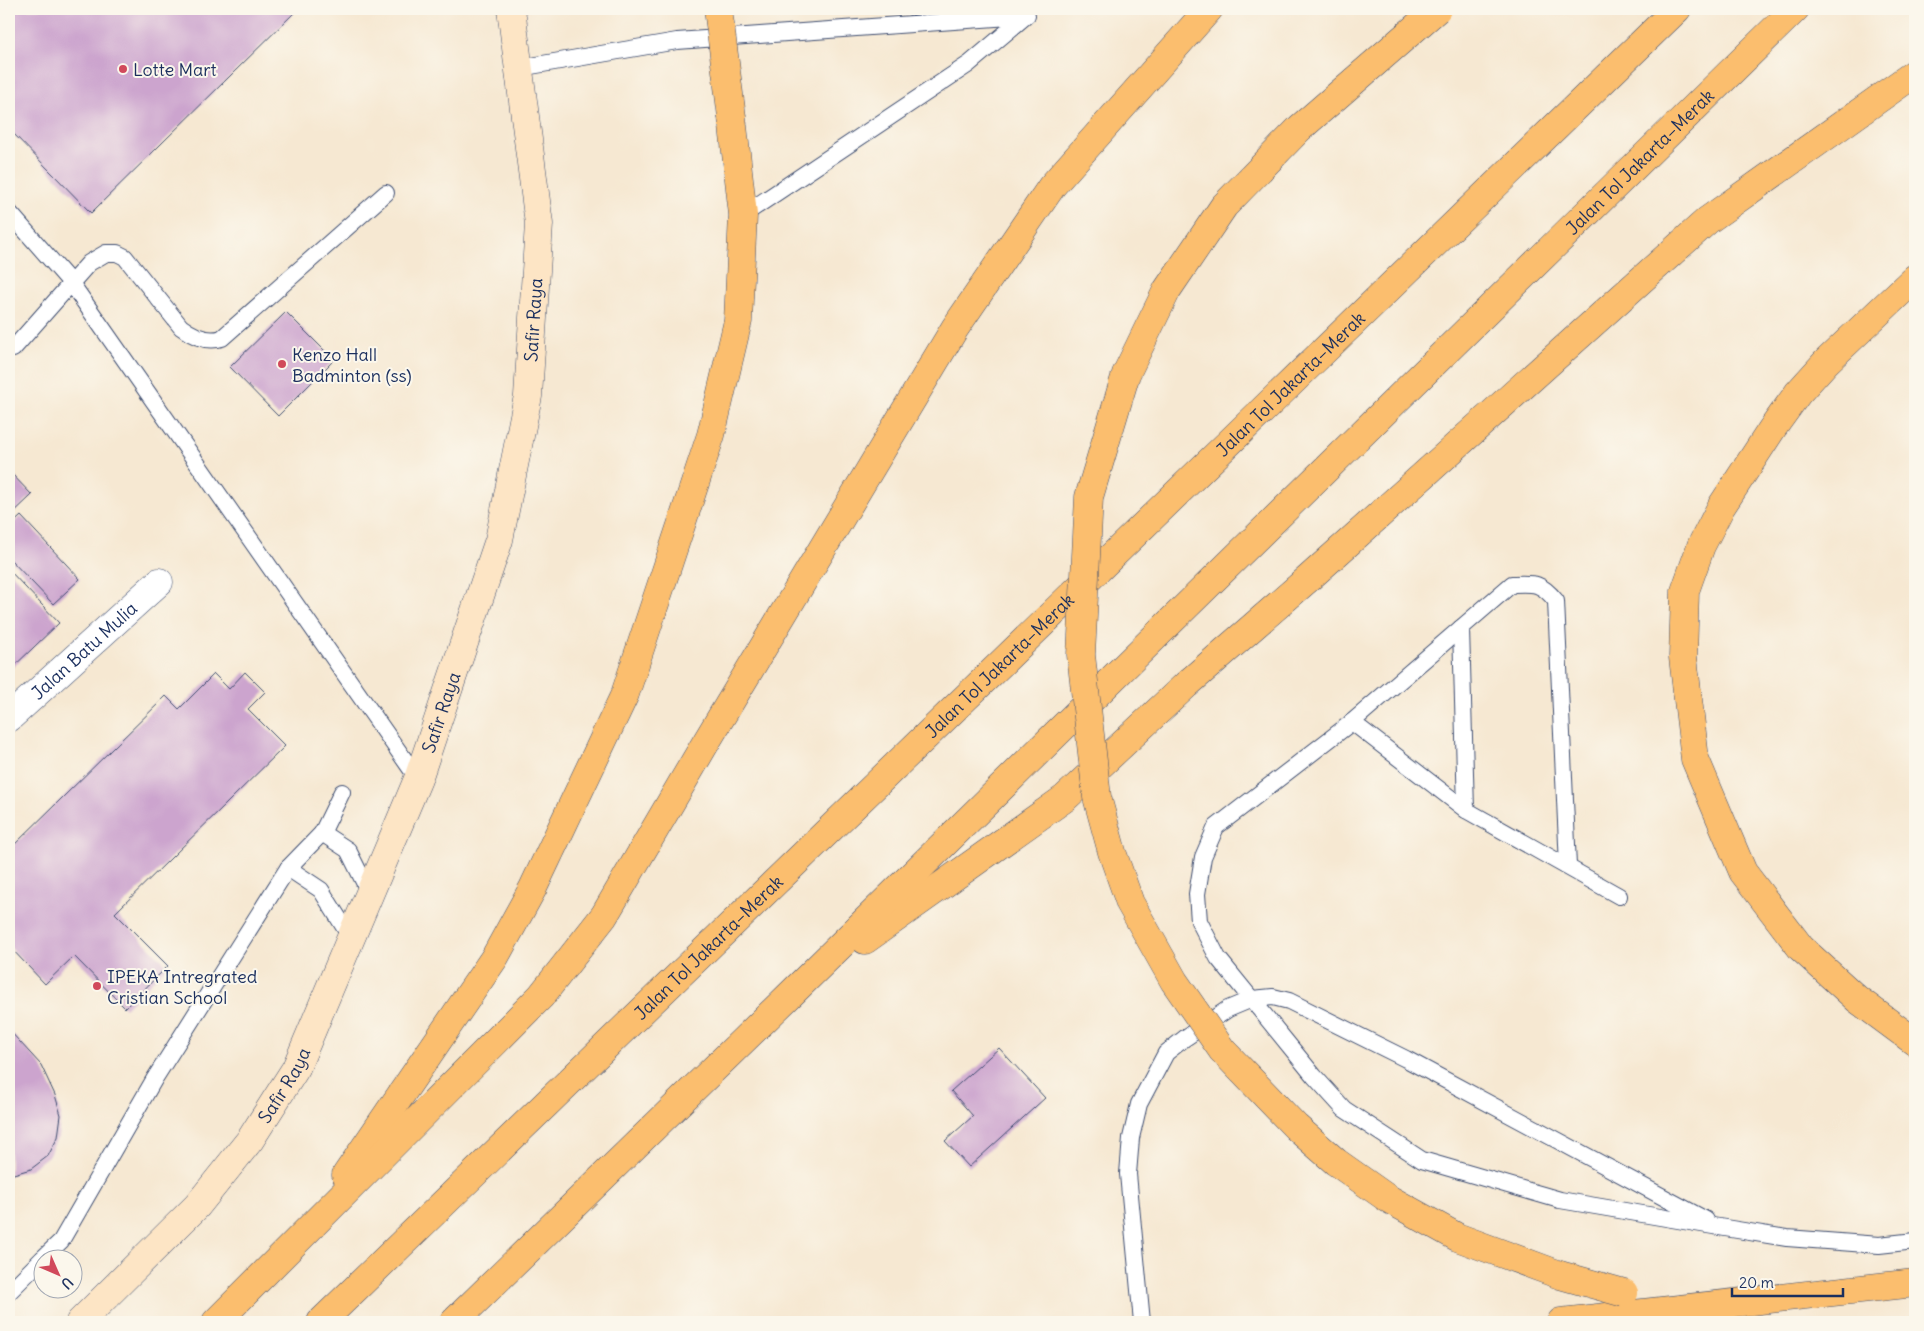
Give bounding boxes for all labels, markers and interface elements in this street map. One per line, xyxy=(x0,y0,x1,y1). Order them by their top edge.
place label: Lotte Mart xyxy=(133,58,217,81)
marker: Lotte Mart xyxy=(117,63,129,75)
street label: Jalan Tol Jakarta–Merak xyxy=(1561,84,1718,239)
street label: Safir Raya xyxy=(519,277,547,363)
street label: Jalan Tol Jakarta–Merak xyxy=(1211,306,1369,461)
place label: Kenzo Hall Badminton (ss) xyxy=(292,343,412,387)
marker: Kenzo Hall Badminton (ss) xyxy=(276,358,288,370)
street label: Jalan Tol Jakarta–Merak xyxy=(920,588,1078,743)
street label: Jalan Batu Mulia xyxy=(26,596,141,704)
street label: Safir Raya xyxy=(416,669,465,756)
street label: Jalan Tol Jakarta–Merak xyxy=(629,870,787,1024)
place label: IPEKA Intregrated Cristian School xyxy=(107,965,258,1009)
marker: IPEKA Intregrated Cristian School xyxy=(91,980,103,992)
street label: Safir Raya xyxy=(252,1044,315,1127)
north arrow xyxy=(32,1248,82,1298)
scale bar xyxy=(1732,1266,1843,1298)
text: U xyxy=(57,1273,77,1293)
text: 20 m xyxy=(1739,1273,1774,1292)

